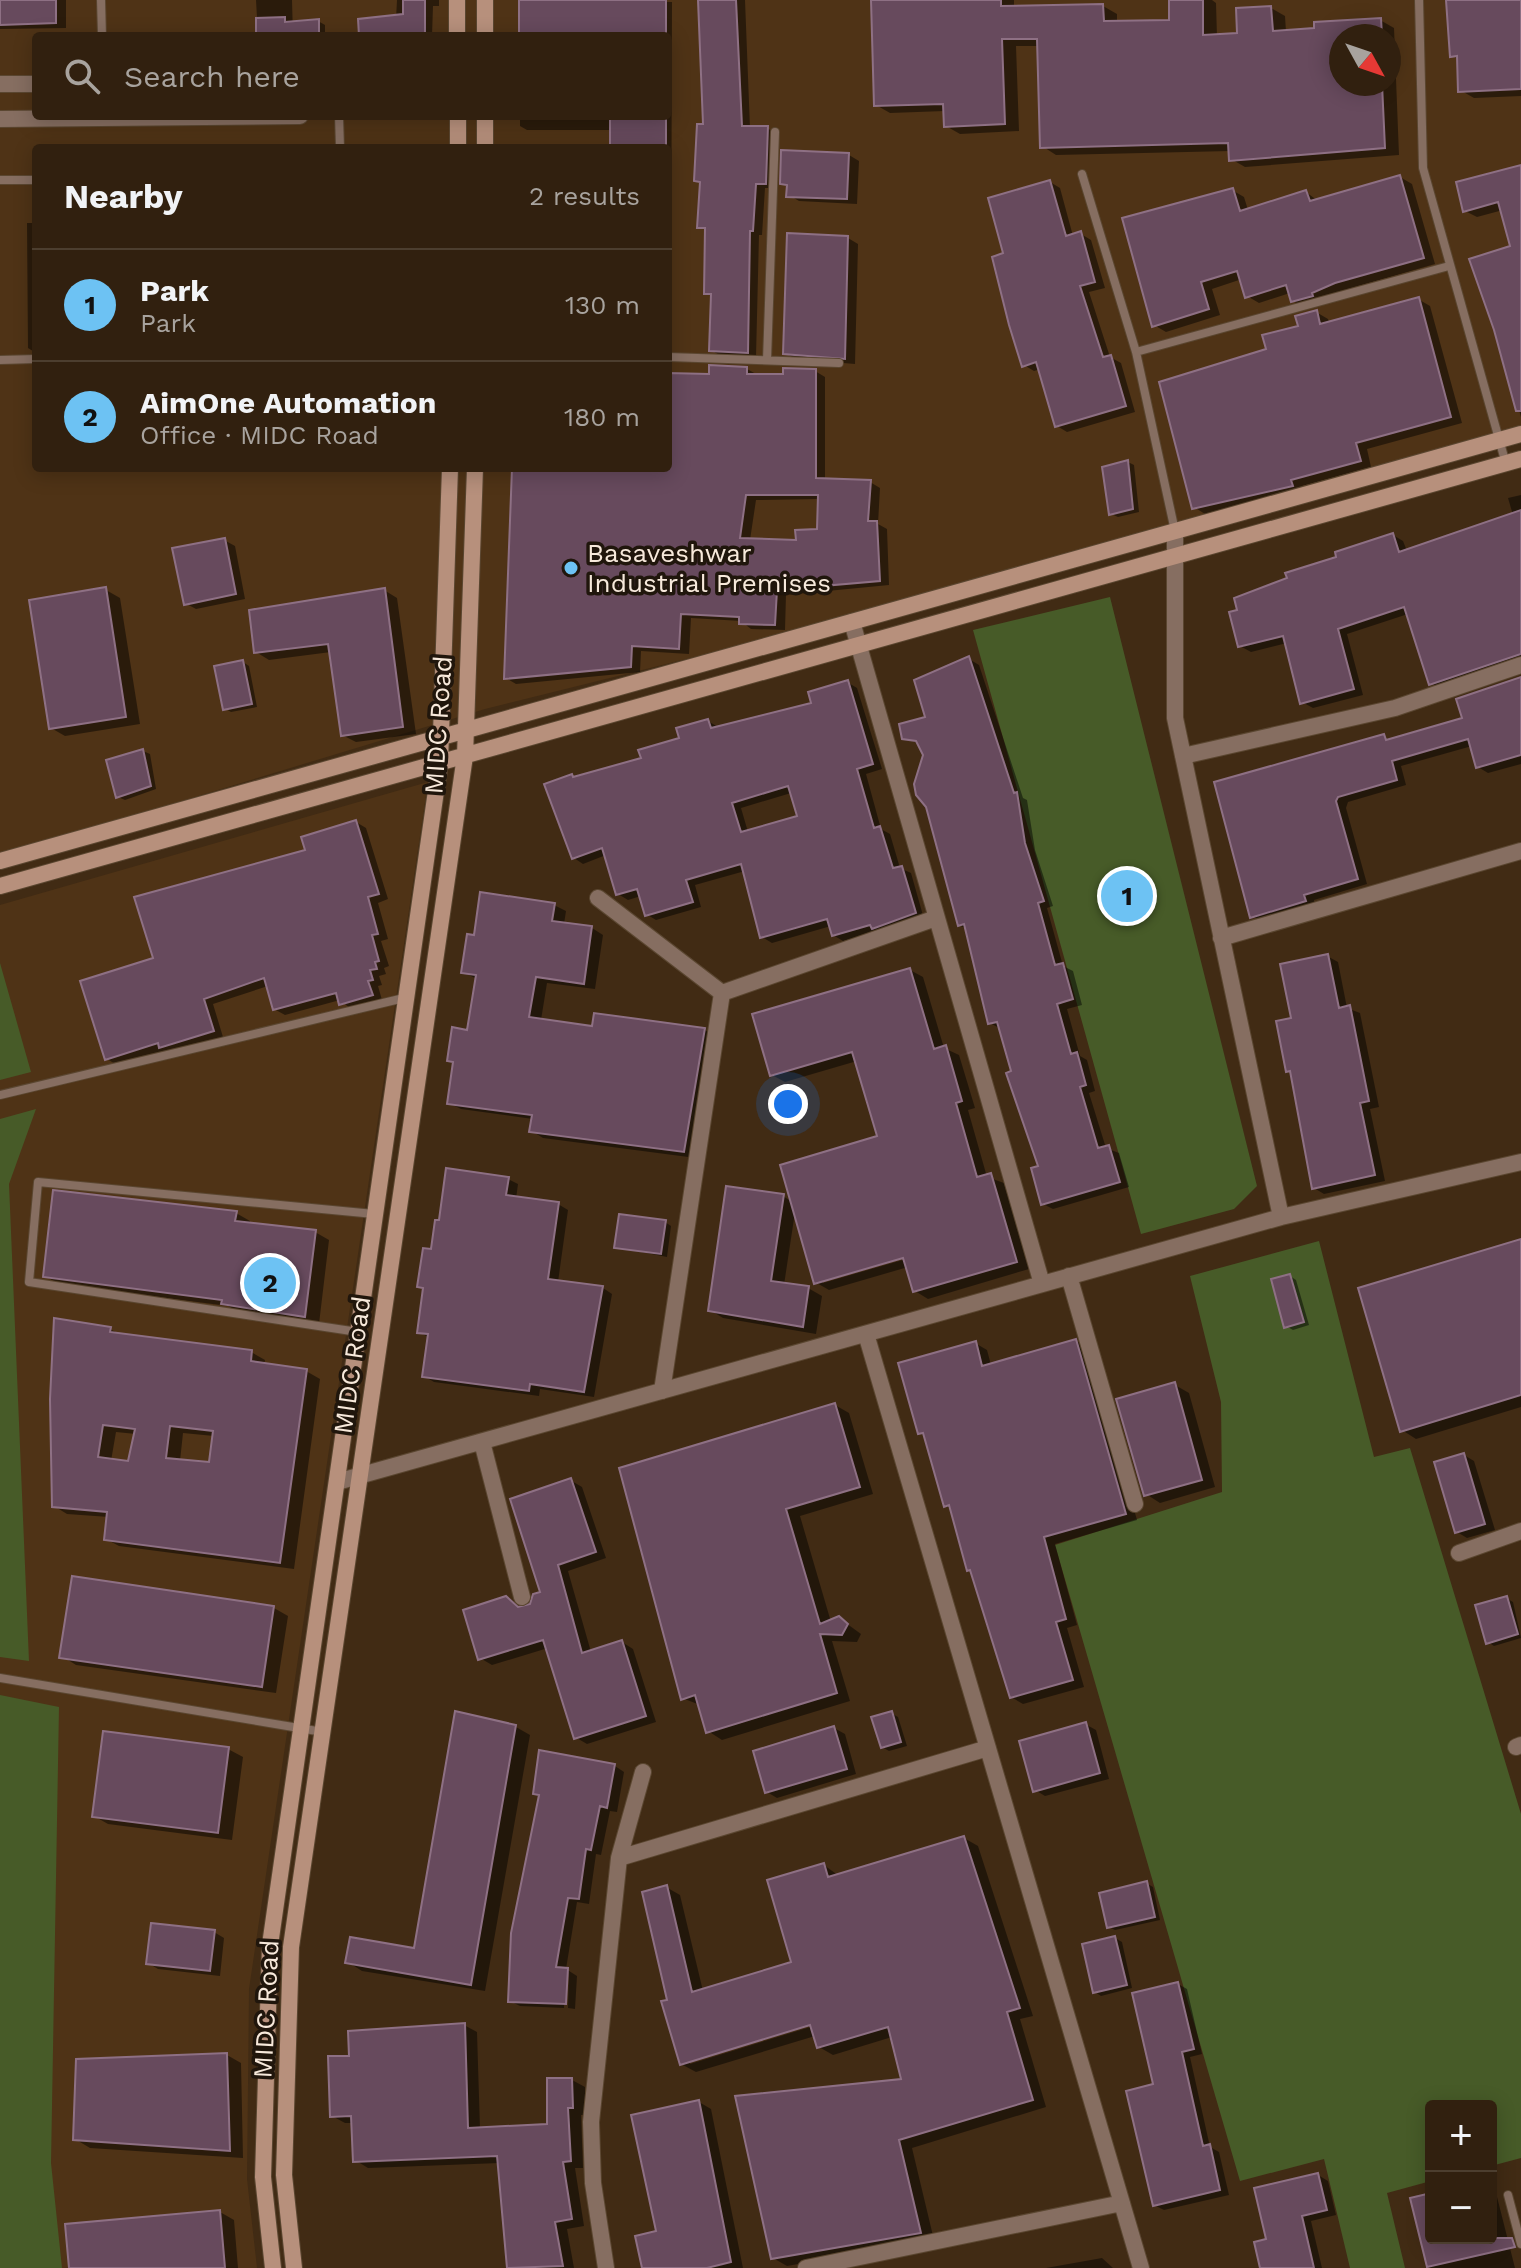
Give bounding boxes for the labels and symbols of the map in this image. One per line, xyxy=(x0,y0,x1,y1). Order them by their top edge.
north arrow xyxy=(1329,24,1401,96)
place label: Basaveshwar Industrial Premises xyxy=(587,538,831,598)
marker: Basaveshwar Industrial Premises xyxy=(562,559,580,577)
street label: MIDC Road xyxy=(418,655,458,795)
pin: 1 xyxy=(1101,866,1153,926)
your location xyxy=(768,1084,808,1124)
pin: 2 xyxy=(244,1253,296,1313)
street label: MIDC Road xyxy=(327,1294,377,1436)
street label: MIDC Road xyxy=(247,1939,285,2079)

